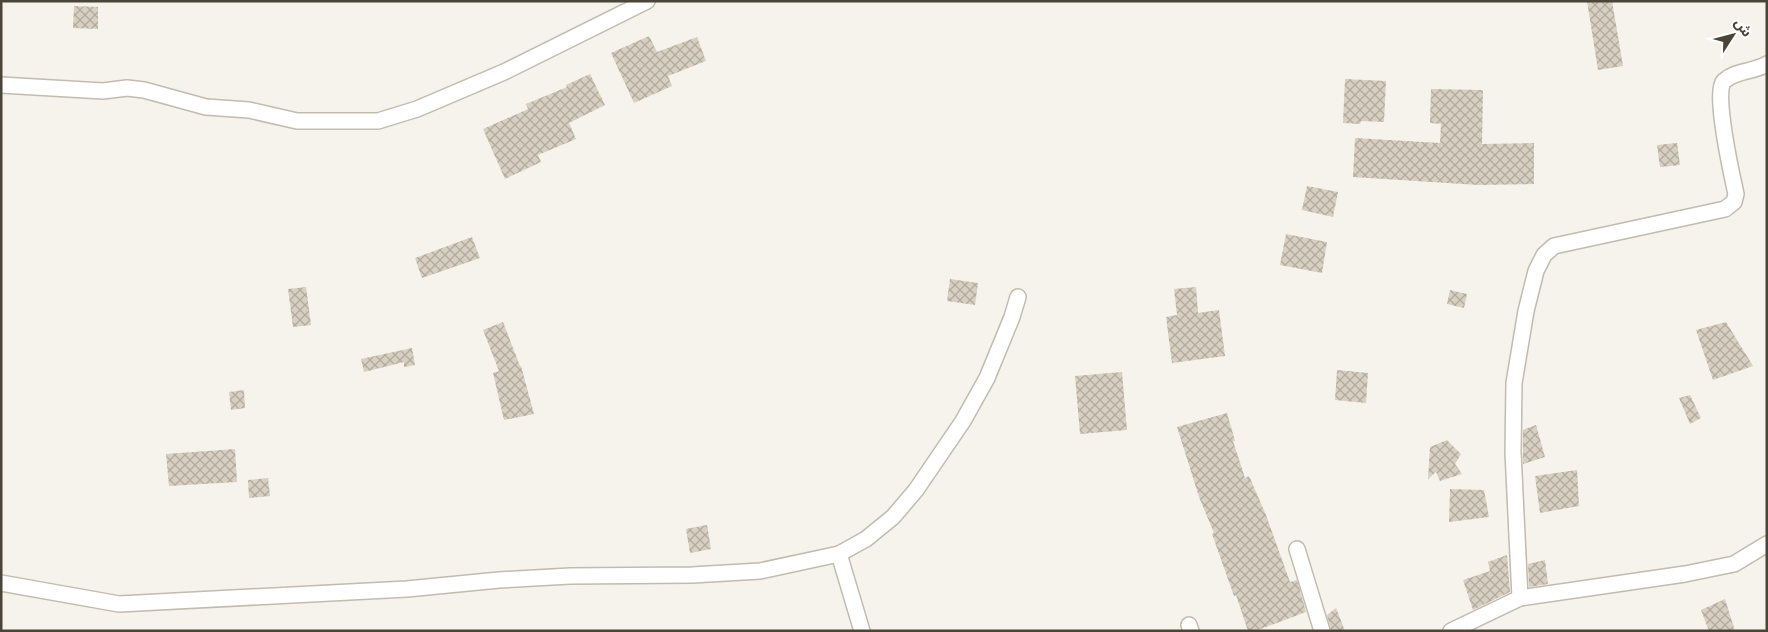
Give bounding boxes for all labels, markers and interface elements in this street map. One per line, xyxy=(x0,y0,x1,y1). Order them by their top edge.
north arrow xyxy=(1708,10,1758,60)
text: ش xyxy=(1731,15,1756,40)

